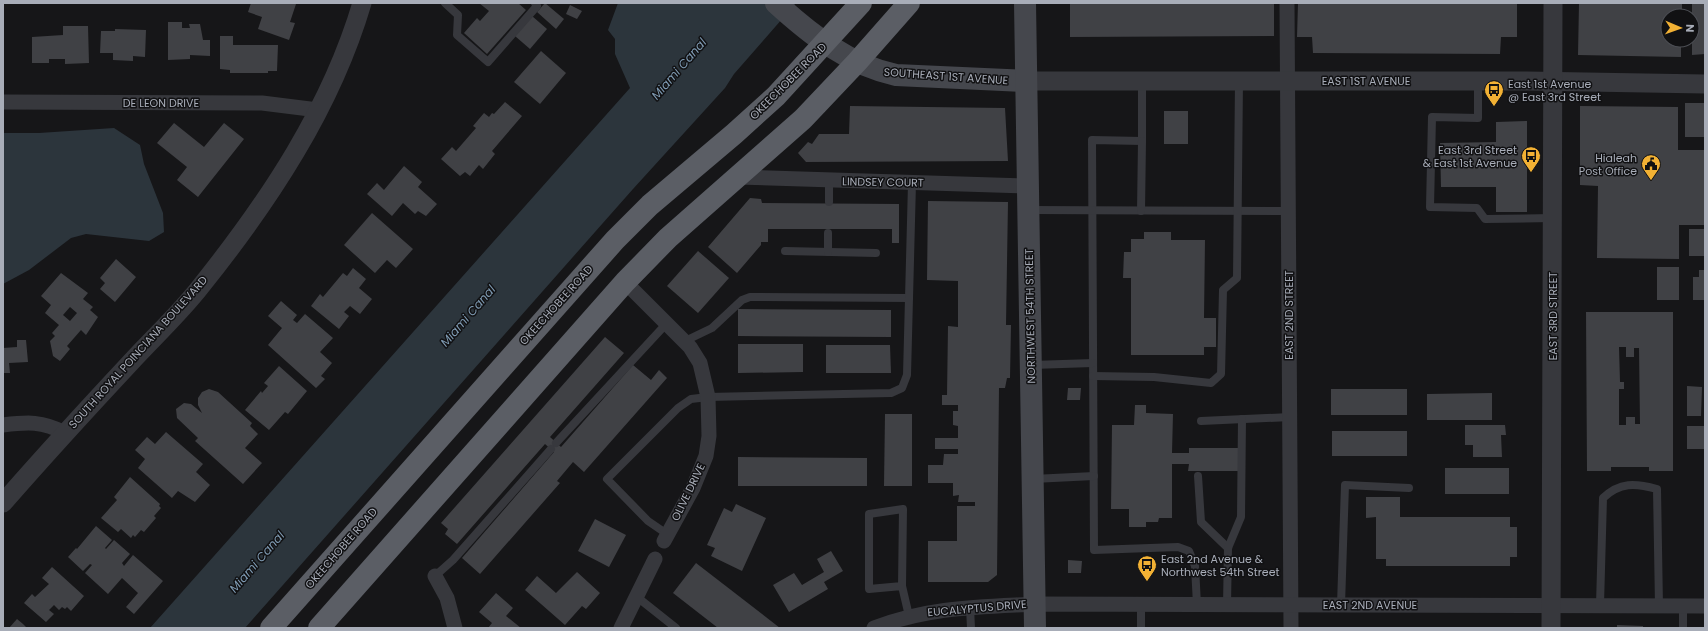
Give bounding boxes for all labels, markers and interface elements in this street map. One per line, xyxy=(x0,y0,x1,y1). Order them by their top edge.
north arrow xyxy=(1660,8,1700,48)
text: N xyxy=(1682,24,1698,33)
water label: Miami Canal xyxy=(647,34,710,103)
street label: OKEECHOBEE ROAD xyxy=(746,39,830,123)
street label: SOUTHEAST 1ST AVENUE xyxy=(883,64,1009,88)
street label: EAST 1ST AVENUE xyxy=(1322,73,1410,89)
place label: East 1st Avenue @ East 3rd Street xyxy=(1508,76,1601,105)
bus stop icon: East 1st Avenue @ East 3rd Street xyxy=(1483,79,1505,107)
street label: DE LEON DRIVE xyxy=(123,95,199,111)
place label: East 3rd Street & East 1st Avenue xyxy=(1423,142,1517,171)
bus stop icon: East 3rd Street & East 1st Avenue xyxy=(1520,145,1542,173)
place label: Hialeah Post Office xyxy=(1579,150,1637,179)
public building icon: Hialeah Post Office xyxy=(1640,153,1662,181)
street label: LINDSEY COURT xyxy=(842,173,924,191)
street label: NORTHWEST 54TH STREET xyxy=(1021,248,1039,384)
street label: OKEECHOBEE ROAD xyxy=(516,261,596,349)
street label: EAST 2ND STREET xyxy=(1281,270,1297,360)
street label: SOUTH ROYAL POINCIANA BOULEVARD xyxy=(65,272,211,432)
street label: EAST 3RD STREET xyxy=(1545,272,1561,360)
water label: Miami Canal xyxy=(436,281,499,350)
street label: OLIVE DRIVE xyxy=(667,460,709,524)
street label: OKEECHOBEE ROAD xyxy=(301,504,381,592)
water label: Miami Canal xyxy=(225,527,288,596)
place label: East 2nd Avenue & Northwest 54th Street xyxy=(1161,551,1279,580)
bus stop icon: East 2nd Avenue & Northwest 54th Street xyxy=(1136,554,1158,582)
street label: EUCALYPTUS DRIVE xyxy=(927,596,1027,620)
street label: EAST 2ND AVENUE xyxy=(1323,597,1417,613)

